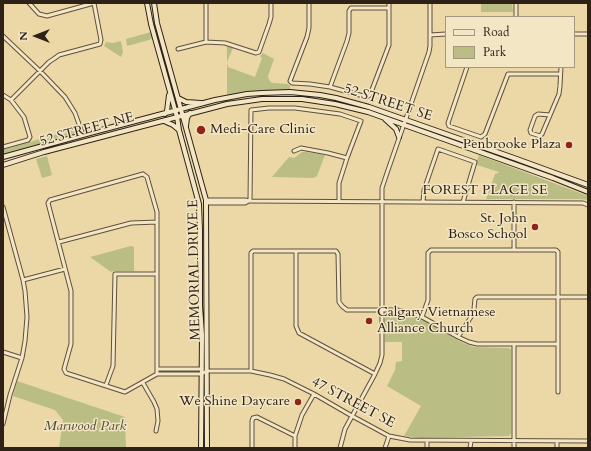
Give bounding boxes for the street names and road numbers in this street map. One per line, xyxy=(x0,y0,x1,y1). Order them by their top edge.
street label: 52 STREET SE xyxy=(342,81,434,125)
street label: 52 STREET NE xyxy=(38,109,136,151)
street label: FOREST PLACE SE xyxy=(423,183,547,199)
street label: MEMORIAL DRIVE E xyxy=(185,199,205,341)
street label: 47 STREET SE xyxy=(308,374,398,432)

